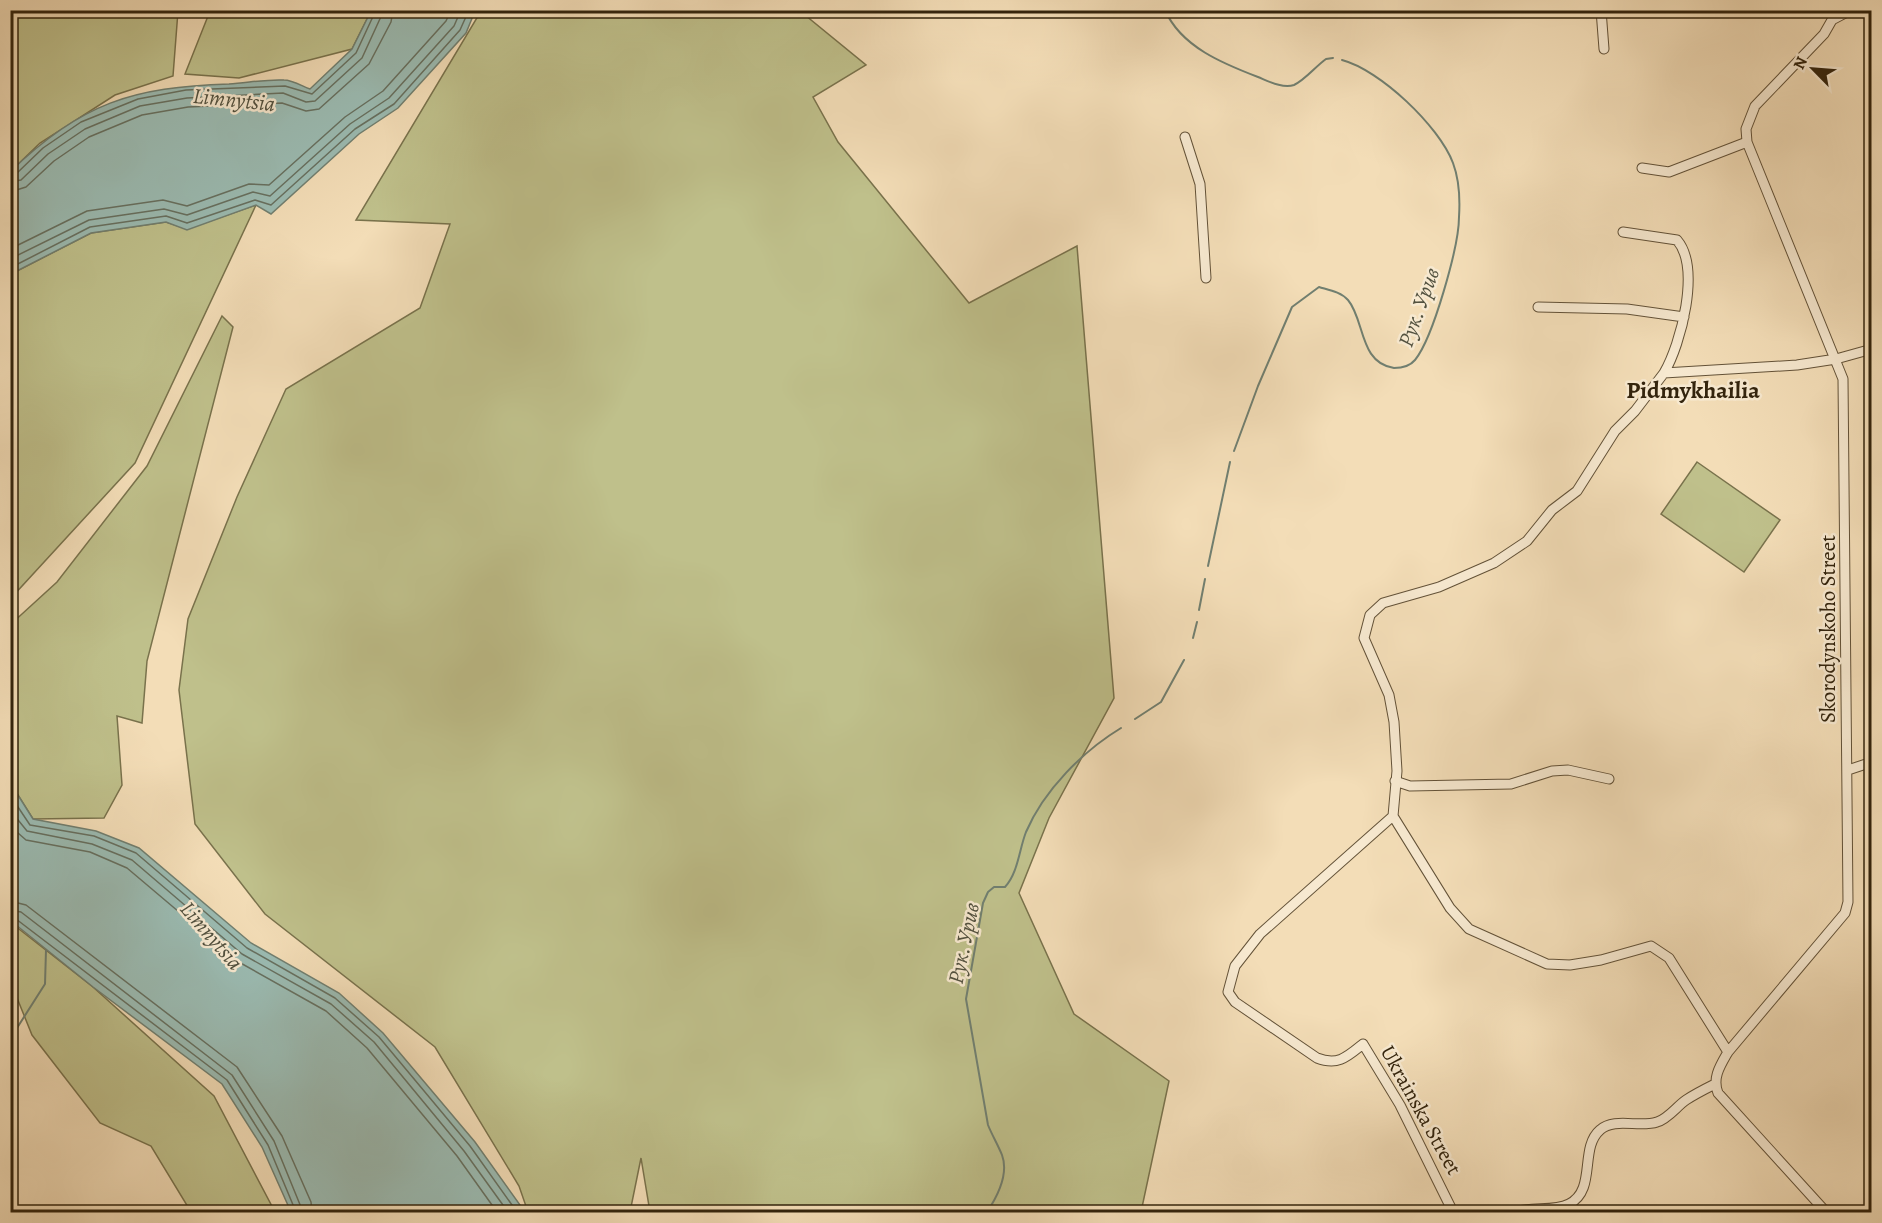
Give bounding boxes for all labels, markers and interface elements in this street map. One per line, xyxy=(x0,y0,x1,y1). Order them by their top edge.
north arrow xyxy=(1783,39,1843,99)
text: N xyxy=(1788,53,1813,73)
water label: Limnytsia xyxy=(191,81,276,119)
water label: Рук. Урив xyxy=(1391,264,1447,351)
district label: Pidmykhailia xyxy=(1626,374,1760,406)
street label: Skorodynskoho Street xyxy=(1814,535,1842,723)
water label: Limnytsia xyxy=(173,895,250,977)
water label: Рук. Урив xyxy=(941,900,987,987)
street label: Ukrainska Street xyxy=(1374,1040,1468,1180)

